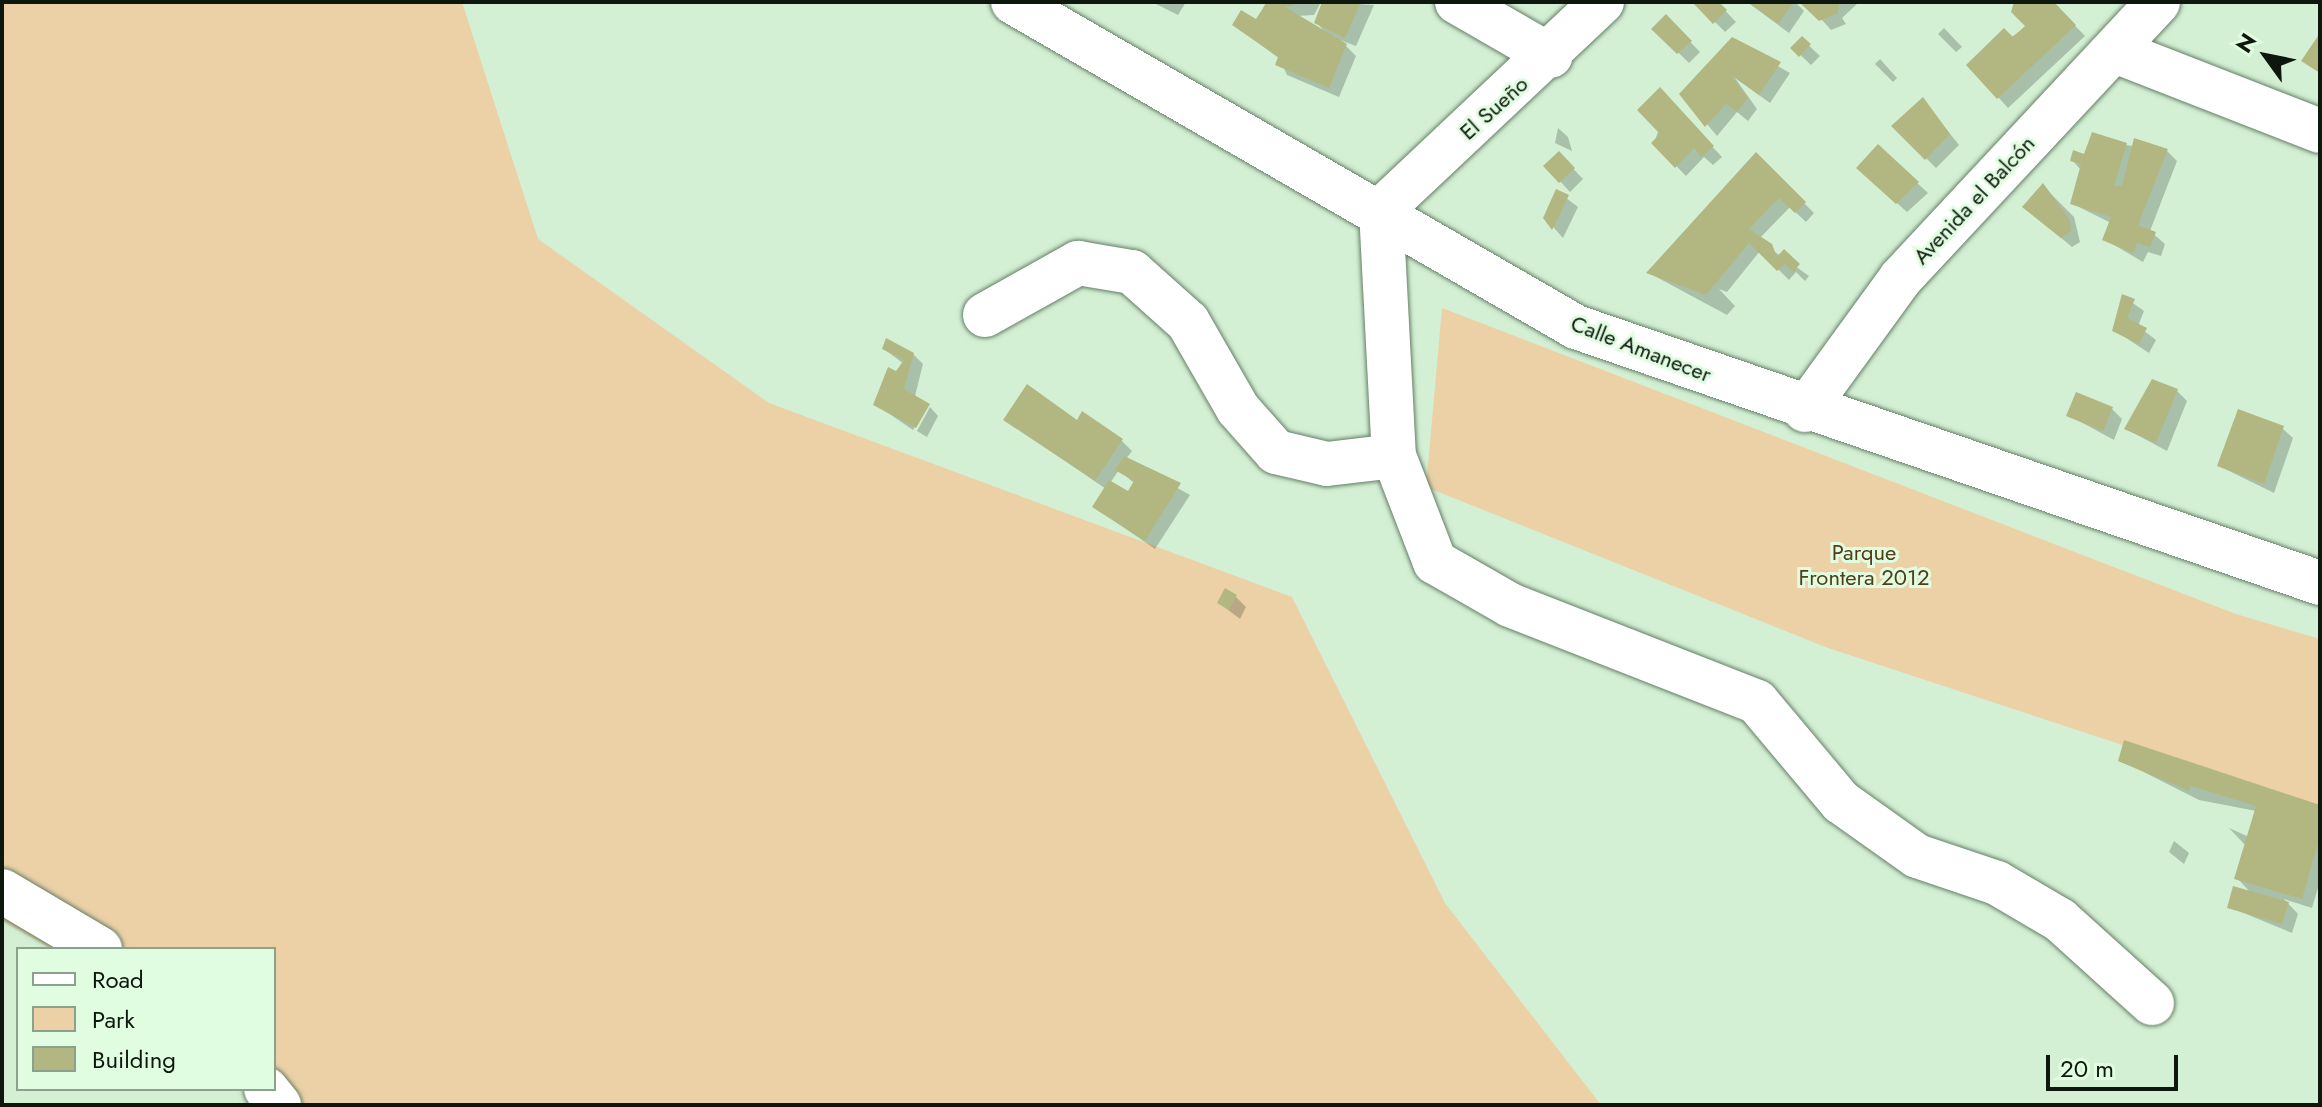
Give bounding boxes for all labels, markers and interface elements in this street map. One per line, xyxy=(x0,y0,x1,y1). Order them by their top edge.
north arrow xyxy=(2226,16,2306,96)
text: N xyxy=(2228,27,2264,59)
street label: El Sueño xyxy=(1455,71,1533,145)
street label: Avenida el Balcón xyxy=(1908,130,2040,270)
street label: Calle Amanecer xyxy=(1567,310,1715,388)
park label: Parque Frontera 2012 xyxy=(1799,539,1929,590)
legend xyxy=(16,947,276,1091)
text: Road xyxy=(92,962,144,997)
text: Park xyxy=(92,1002,135,1037)
scale bar xyxy=(2050,1039,2182,1089)
text: Building xyxy=(92,1042,176,1077)
text: 20 m xyxy=(2060,1051,2114,1086)

